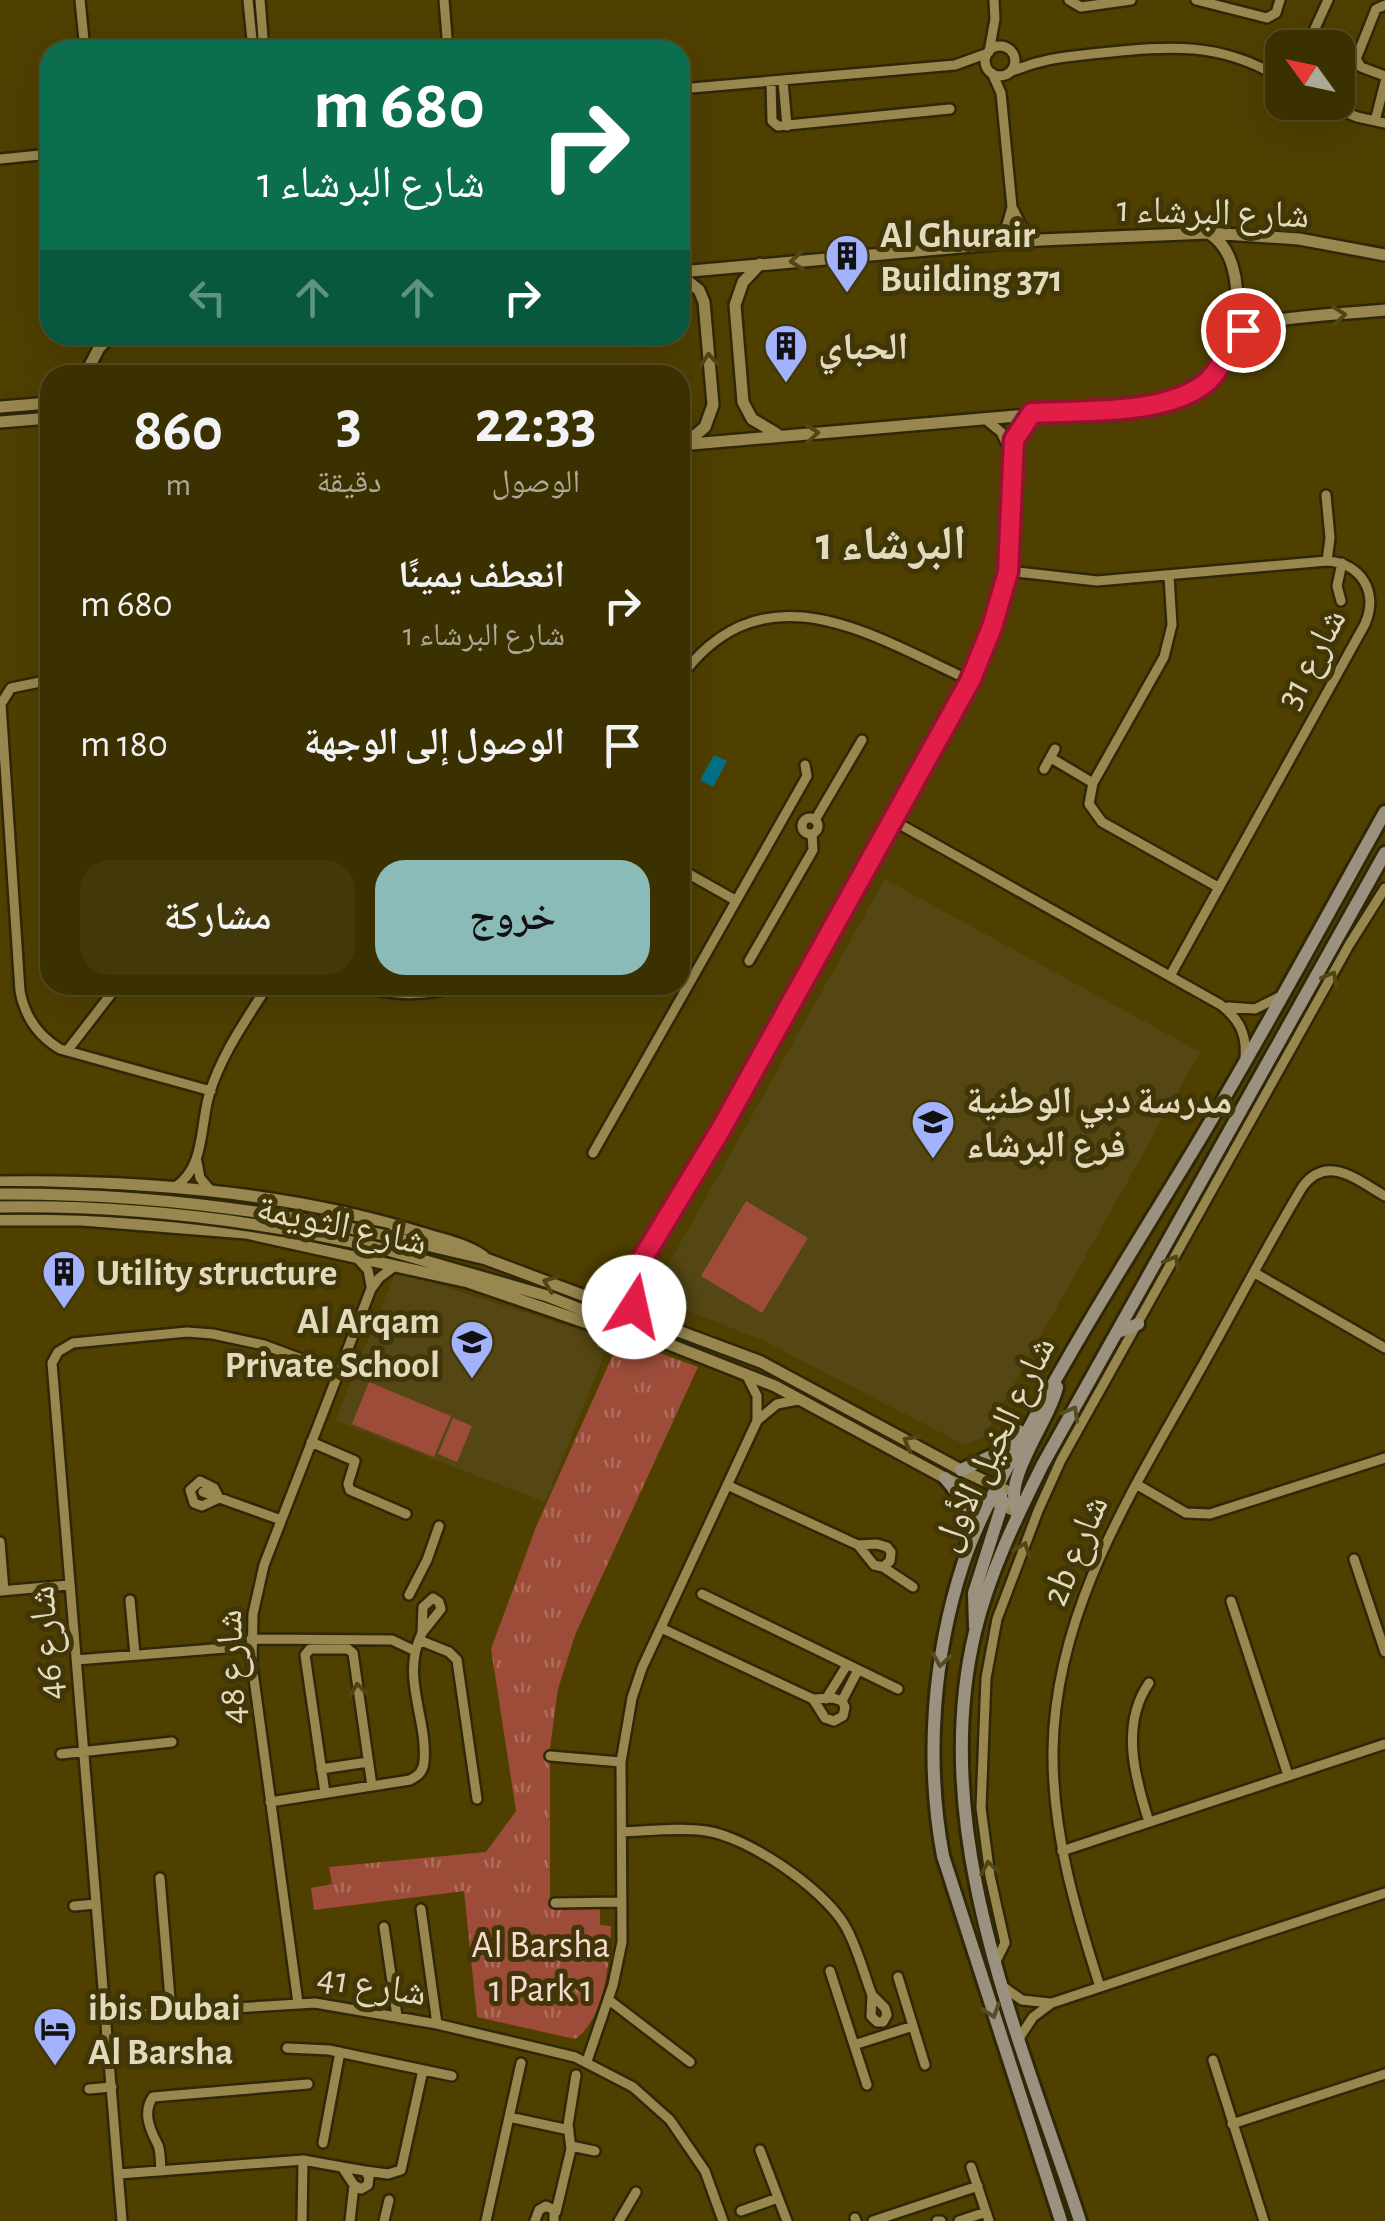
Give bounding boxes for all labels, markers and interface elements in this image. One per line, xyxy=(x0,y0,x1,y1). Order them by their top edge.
north arrow xyxy=(1265,30,1355,120)
map controls xyxy=(1265,30,1355,120)
text: 680 m xyxy=(313,71,485,141)
icon: right xyxy=(520,80,650,210)
text: شارع البرشاء 1 xyxy=(257,161,485,206)
street label: شارع البرشاء 1 xyxy=(1116,191,1310,238)
place label: Al Ghurair Building 371 xyxy=(880,217,1063,299)
building icon: Al Ghurair Building 371 xyxy=(824,233,870,294)
one-way arrow xyxy=(789,250,805,272)
icon: left xyxy=(180,270,235,325)
icon: ahead xyxy=(285,270,340,325)
icon: ahead xyxy=(390,270,445,325)
icon: right xyxy=(495,270,550,325)
pin xyxy=(1201,288,1286,373)
icon: arrive xyxy=(1216,303,1271,358)
one-way arrow xyxy=(1332,305,1348,326)
building icon: الحباي xyxy=(763,323,809,384)
place label: الحباي xyxy=(818,329,908,375)
one-way arrow xyxy=(699,351,721,367)
text: 3 xyxy=(336,393,362,453)
text: 22:33 xyxy=(475,393,597,453)
text: 860 xyxy=(133,401,223,461)
one-way arrow xyxy=(804,423,820,445)
text: دقيقة xyxy=(316,466,381,498)
text: الوصول xyxy=(491,466,580,498)
text: m xyxy=(165,469,191,501)
district label: البرشاء 1 xyxy=(816,521,966,570)
text: انعطف يمينًا xyxy=(398,557,565,595)
icon: right xyxy=(595,578,650,633)
text: 680 m xyxy=(80,586,173,624)
street label: شارع 31 xyxy=(1270,603,1356,717)
text: شارع البرشاء 1 xyxy=(403,619,565,651)
icon: arrive xyxy=(595,718,650,773)
text: الوصول إلى الوجهة xyxy=(304,724,565,762)
text: 180 m xyxy=(80,726,168,764)
button: مشاركة xyxy=(80,860,355,975)
button: خروج xyxy=(375,860,650,975)
one-way arrow xyxy=(1319,971,1339,989)
place label: مدرسة دبي الوطنية فرع البرشاء xyxy=(966,1083,1232,1168)
school or university icon: مدرسة دبي الوطنية فرع البرشاء xyxy=(910,1099,956,1160)
street label: شارع الثويمة xyxy=(252,1189,430,1265)
building icon: Utility structure xyxy=(41,1249,87,1310)
place label: Utility structure xyxy=(96,1255,337,1293)
position arrow xyxy=(582,1255,686,1359)
one-way arrow xyxy=(1161,1255,1181,1273)
one-way arrow xyxy=(542,1274,559,1295)
place label: Al Arqam Private School xyxy=(225,1303,440,1385)
school or university icon: Al Arqam Private School xyxy=(449,1319,495,1380)
street label: شارع الخيل الأول xyxy=(926,1331,1066,1558)
one-way arrow xyxy=(1059,1406,1079,1424)
one-way arrow xyxy=(903,1434,921,1454)
street label: 2b شارع xyxy=(1036,1490,1119,1612)
one-way arrow xyxy=(1011,1542,1032,1559)
street label: شارع 46 xyxy=(23,1584,74,1702)
street label: شارع 48 xyxy=(211,1609,256,1725)
one-way arrow xyxy=(932,1651,953,1668)
one-way arrow xyxy=(348,1681,369,1697)
one-way arrow xyxy=(979,1860,1000,1876)
park label: Al Barsha 1 Park 1 xyxy=(472,1927,610,2009)
street label: شارع 41 xyxy=(314,1959,429,2016)
place label: ibis Dubai Al Barsha xyxy=(88,1990,241,2072)
one-way arrow xyxy=(980,2002,1000,2019)
hotel icon: ibis Dubai Al Barsha xyxy=(32,2006,78,2067)

